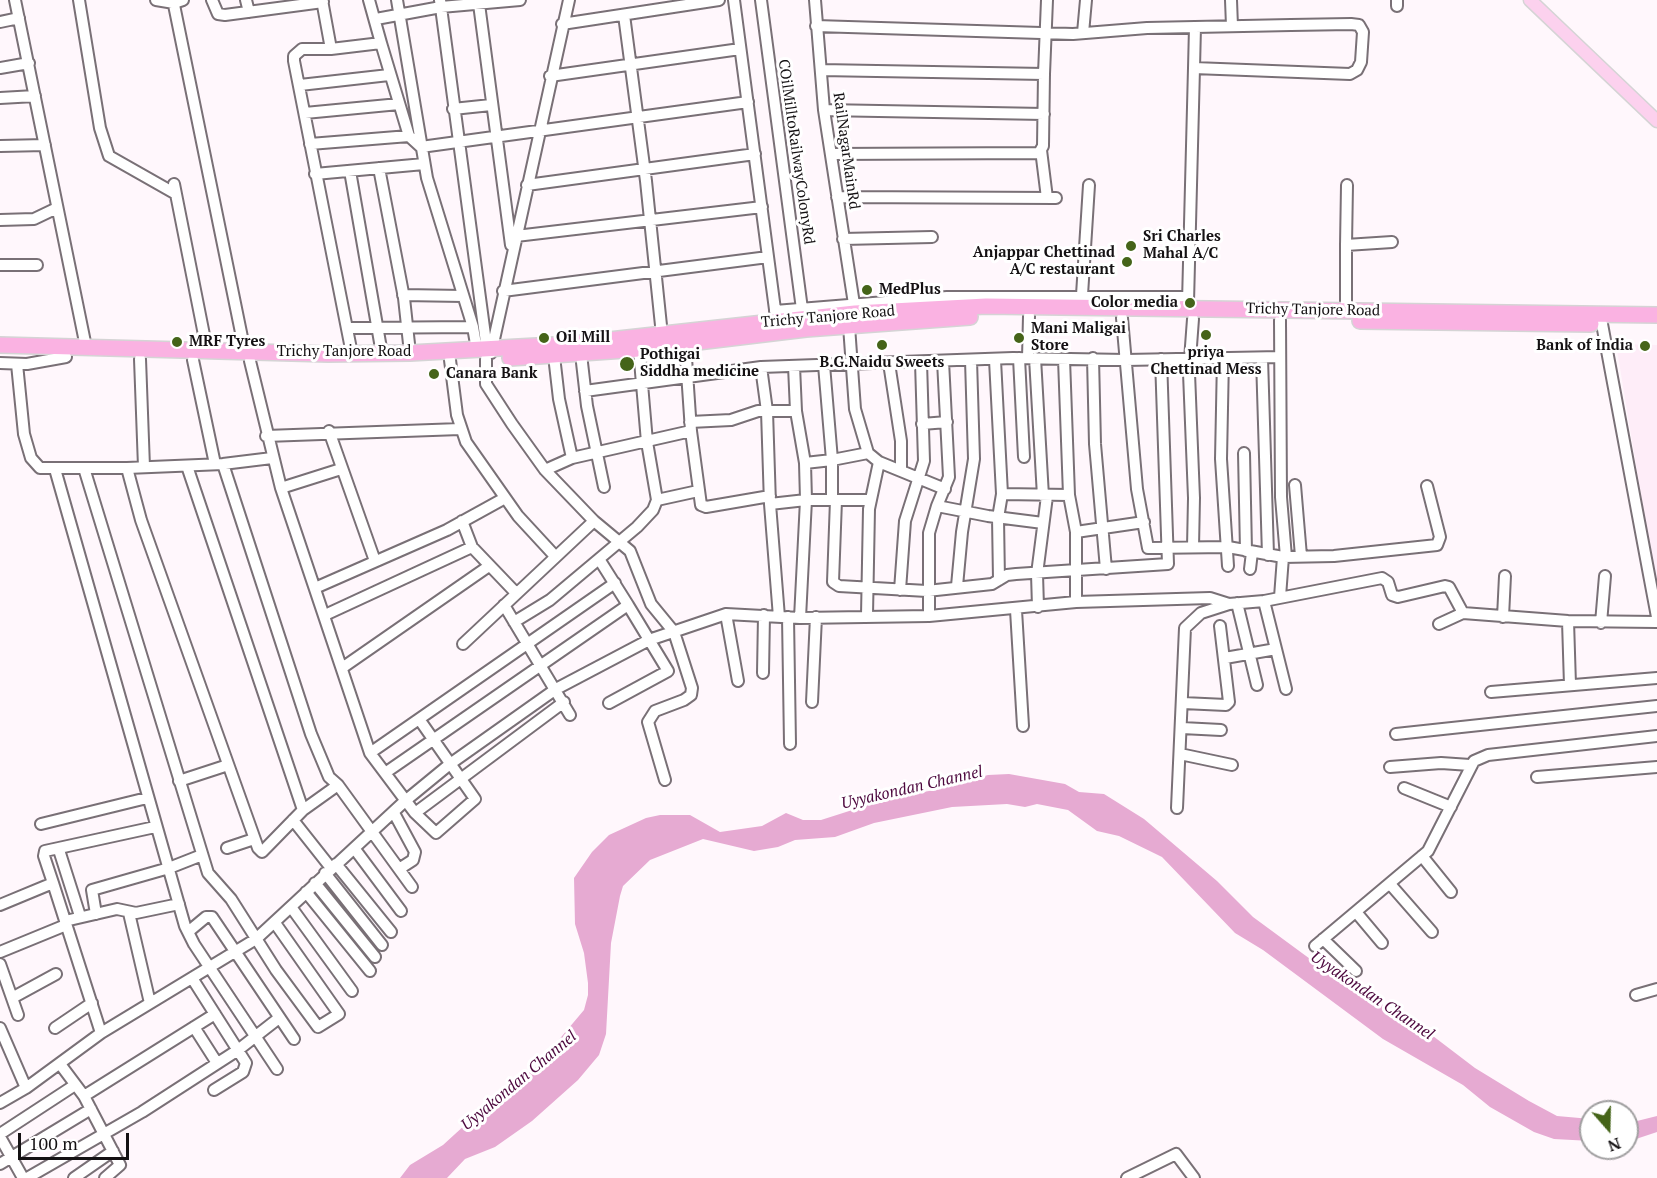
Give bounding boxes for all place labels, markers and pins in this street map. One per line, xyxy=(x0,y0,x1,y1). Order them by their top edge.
place label: Sri Charles Mahal A/C xyxy=(1143,228,1221,263)
marker: Sri Charles Mahal A/C xyxy=(1124,239,1138,253)
place label: Anjappar Chettinad A/C restaurant xyxy=(973,244,1115,279)
marker: Anjappar Chettinad A/C restaurant xyxy=(1120,255,1134,269)
place label: MedPlus xyxy=(879,281,941,299)
marker: MedPlus xyxy=(860,283,874,297)
place label: Color media xyxy=(1091,294,1178,312)
marker: Color media xyxy=(1183,296,1197,310)
place label: Mani Maligai Store xyxy=(1031,320,1126,355)
marker: priya Chettinad Mess xyxy=(1199,328,1213,342)
place label: Oil Mill xyxy=(556,329,610,347)
marker: Oil Mill xyxy=(537,331,551,345)
marker: Mani Maligai Store xyxy=(1012,331,1026,345)
place label: MRF Tyres xyxy=(189,333,265,351)
marker: MRF Tyres xyxy=(170,335,184,349)
place label: Bank of India xyxy=(1536,337,1633,355)
marker: B.G.Naidu Sweets xyxy=(875,338,889,352)
marker: Bank of India xyxy=(1638,339,1652,353)
place label: priya Chettinad Mess xyxy=(1151,344,1261,379)
place label: Pothigai Siddha medicine xyxy=(640,346,759,381)
place label: B.G.Naidu Sweets xyxy=(820,354,944,372)
marker: Pothigai Siddha medicine xyxy=(618,355,636,373)
place label: Canara Bank xyxy=(446,365,538,383)
marker: Canara Bank xyxy=(427,367,441,381)

